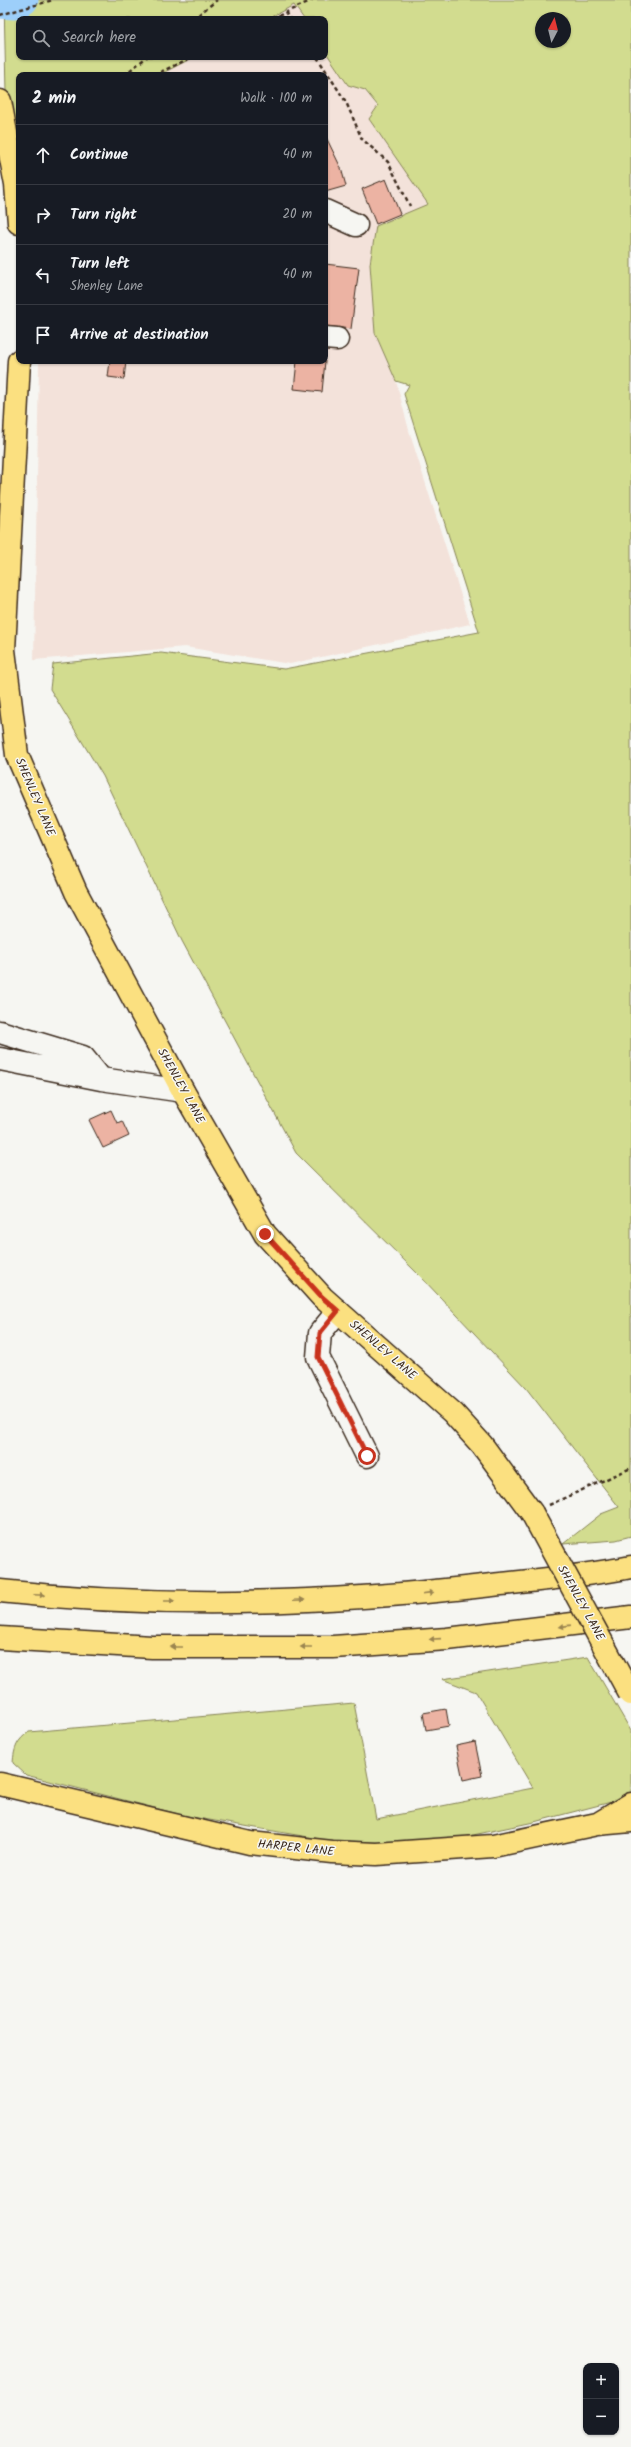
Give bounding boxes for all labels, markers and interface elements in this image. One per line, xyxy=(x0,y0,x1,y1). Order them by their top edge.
north arrow xyxy=(535,12,571,48)
search box xyxy=(16,16,328,60)
text: Search here xyxy=(62,26,136,50)
icon: search xyxy=(30,27,52,49)
text: 2 min xyxy=(32,85,76,112)
text: Walk · 100 m xyxy=(240,88,312,109)
text: Continue xyxy=(70,143,128,167)
icon: ahead xyxy=(32,144,54,166)
text: 40 m xyxy=(283,144,312,165)
text: Turn right xyxy=(70,203,137,227)
icon: right xyxy=(32,204,54,226)
text: 20 m xyxy=(282,204,312,225)
text: Turn left xyxy=(70,252,130,276)
icon: left xyxy=(32,264,54,286)
text: 40 m xyxy=(283,264,312,285)
text: Shenley Lane xyxy=(70,276,143,297)
text: Arrive at destination xyxy=(70,323,209,347)
icon: arrive xyxy=(32,324,54,346)
street label: SHENLEY LANE xyxy=(10,755,61,840)
street label: SHENLEY LANE xyxy=(152,1045,210,1128)
route end xyxy=(256,1225,274,1243)
street label: SHENLEY LANE xyxy=(345,1315,422,1385)
route start xyxy=(358,1447,376,1465)
street label: SHENLEY LANE xyxy=(552,1562,610,1645)
one-way arrow xyxy=(422,1589,434,1596)
one-way arrow xyxy=(33,1591,45,1598)
one-way arrow xyxy=(293,1597,305,1604)
one-way arrow xyxy=(163,1598,176,1604)
one-way arrow xyxy=(559,1623,571,1629)
one-way arrow xyxy=(429,1636,441,1643)
one-way arrow xyxy=(169,1644,182,1650)
one-way arrow xyxy=(299,1644,312,1650)
street label: HARPER LANE xyxy=(257,1835,336,1862)
map controls xyxy=(583,2363,619,2435)
button: + xyxy=(583,2363,619,2399)
button: − xyxy=(583,2399,619,2435)

